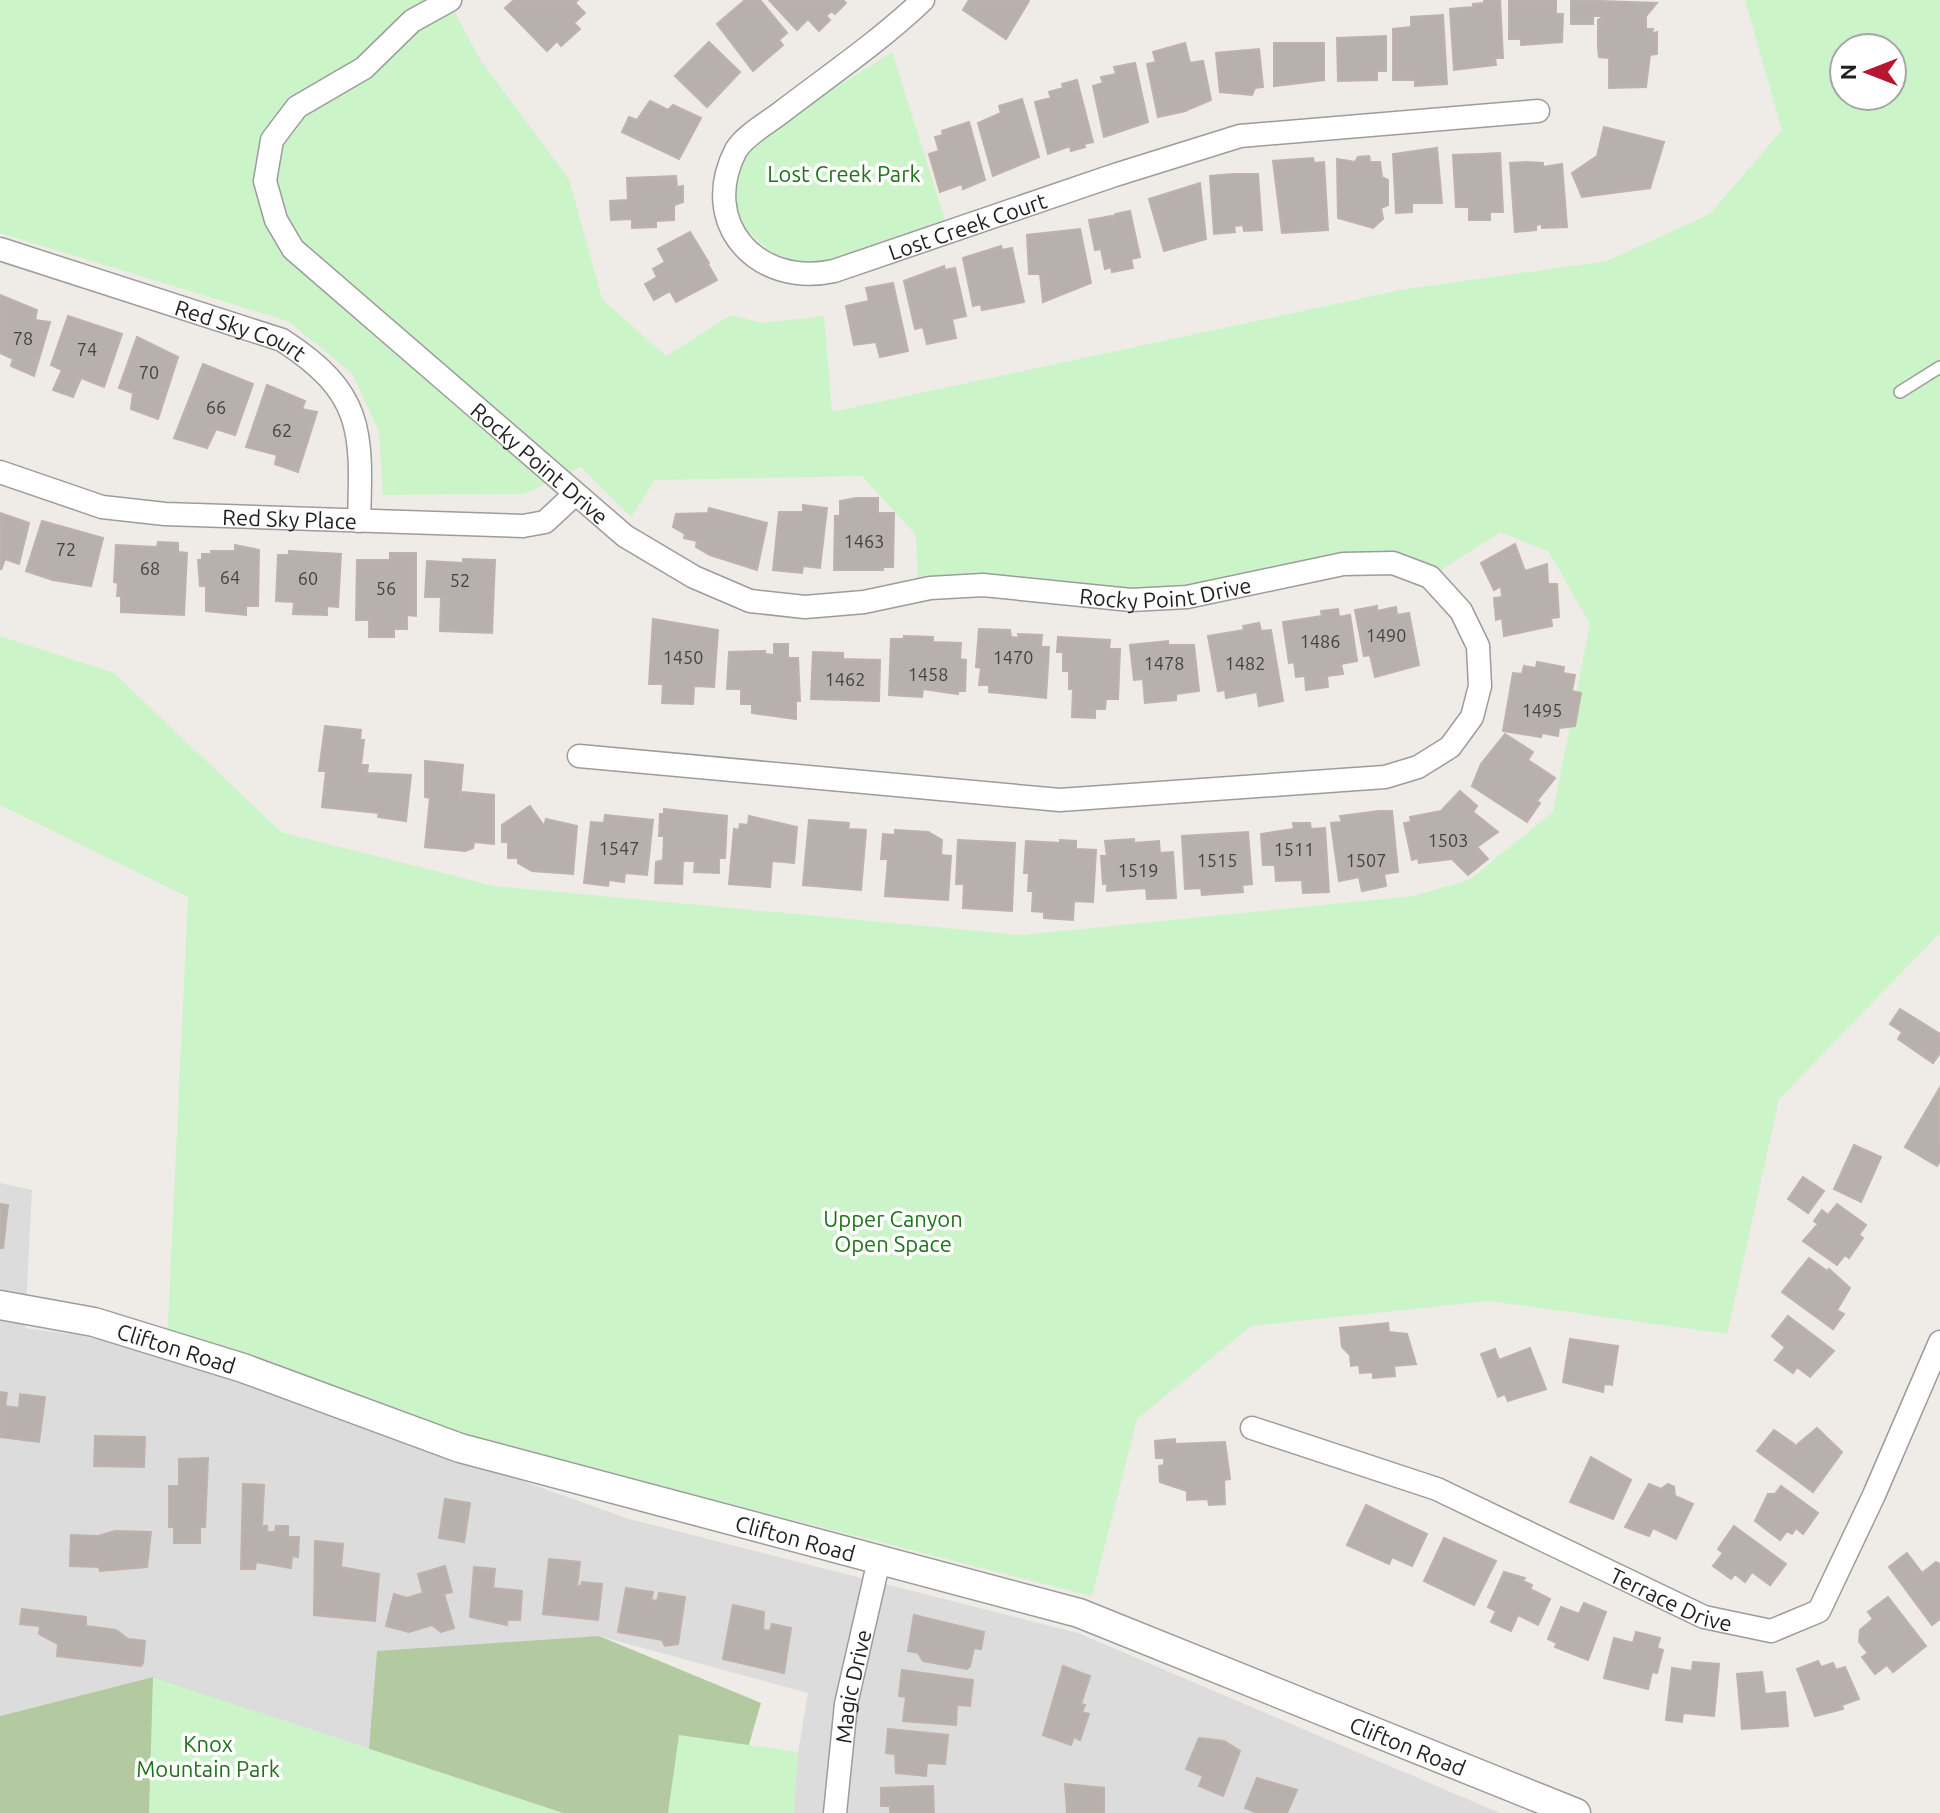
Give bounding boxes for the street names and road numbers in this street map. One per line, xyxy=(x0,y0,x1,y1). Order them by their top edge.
street label: Lost Creek Court xyxy=(885,187,1050,264)
street label: Red Sky Court xyxy=(172,294,312,366)
street label: Rocky Point Drive xyxy=(467,397,614,529)
street label: Red Sky Place xyxy=(222,503,357,533)
street label: Rocky Point Drive xyxy=(1078,571,1253,613)
street label: Clifton Road xyxy=(114,1317,239,1378)
street label: Clifton Road xyxy=(733,1510,858,1565)
street label: Terrace Drive xyxy=(1606,1562,1734,1635)
street label: Magic Drive xyxy=(830,1627,875,1745)
street label: Clifton Road xyxy=(1346,1711,1470,1780)

